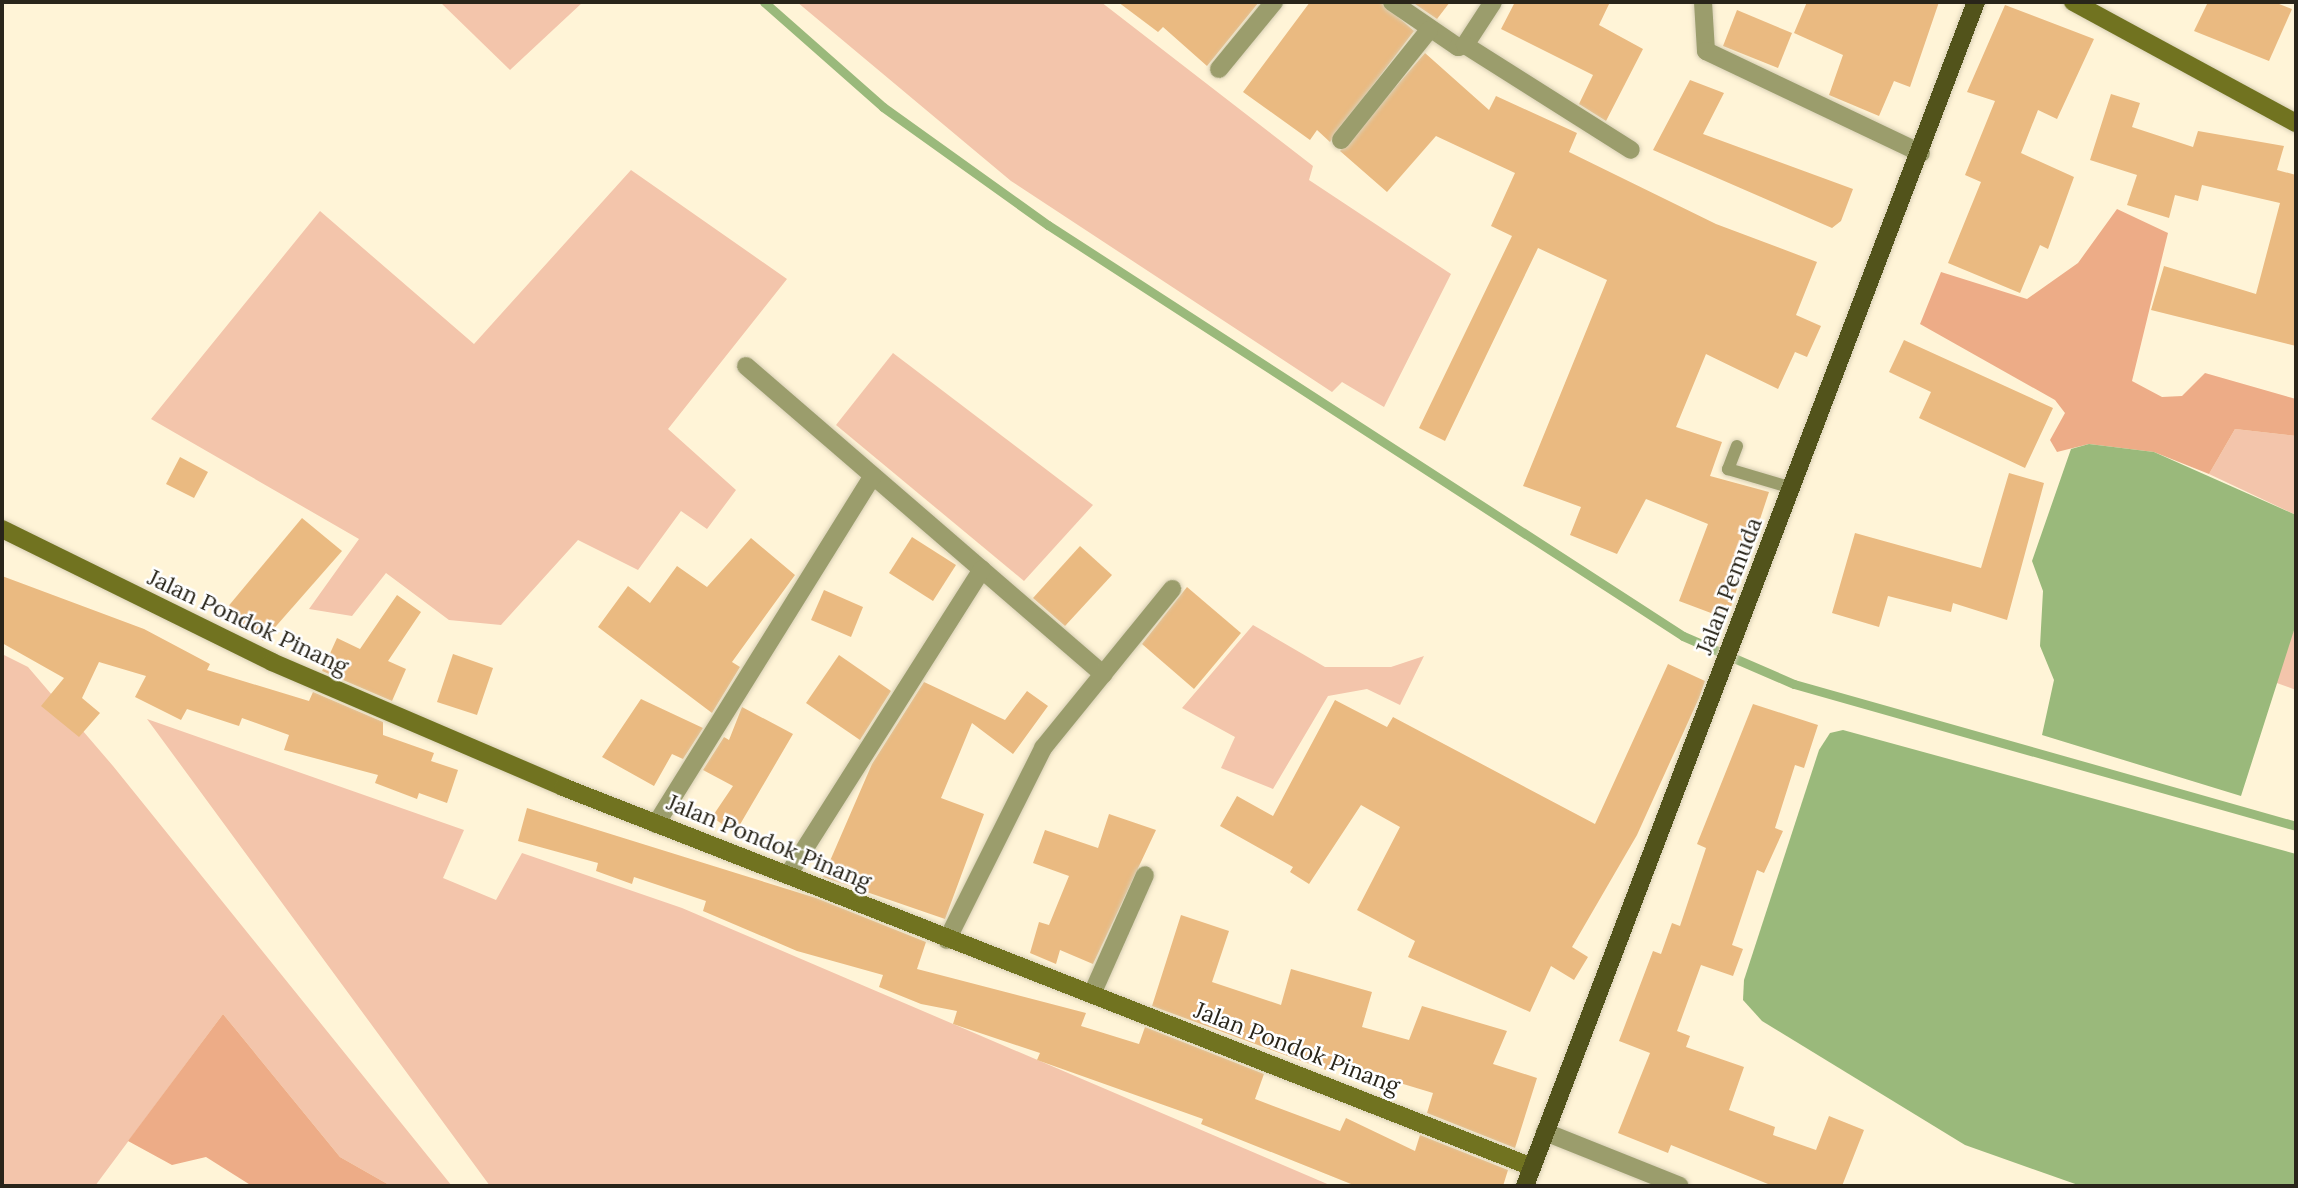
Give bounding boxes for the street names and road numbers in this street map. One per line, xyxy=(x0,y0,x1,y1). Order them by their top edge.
street label: Jalan Pemuda xyxy=(1690,514,1768,658)
street label: Jalan Pondok Pinang xyxy=(143,563,353,681)
street label: Jalan Pondok Pinang xyxy=(663,788,875,896)
street label: Jalan Pondok Pinang xyxy=(1190,996,1404,1100)

